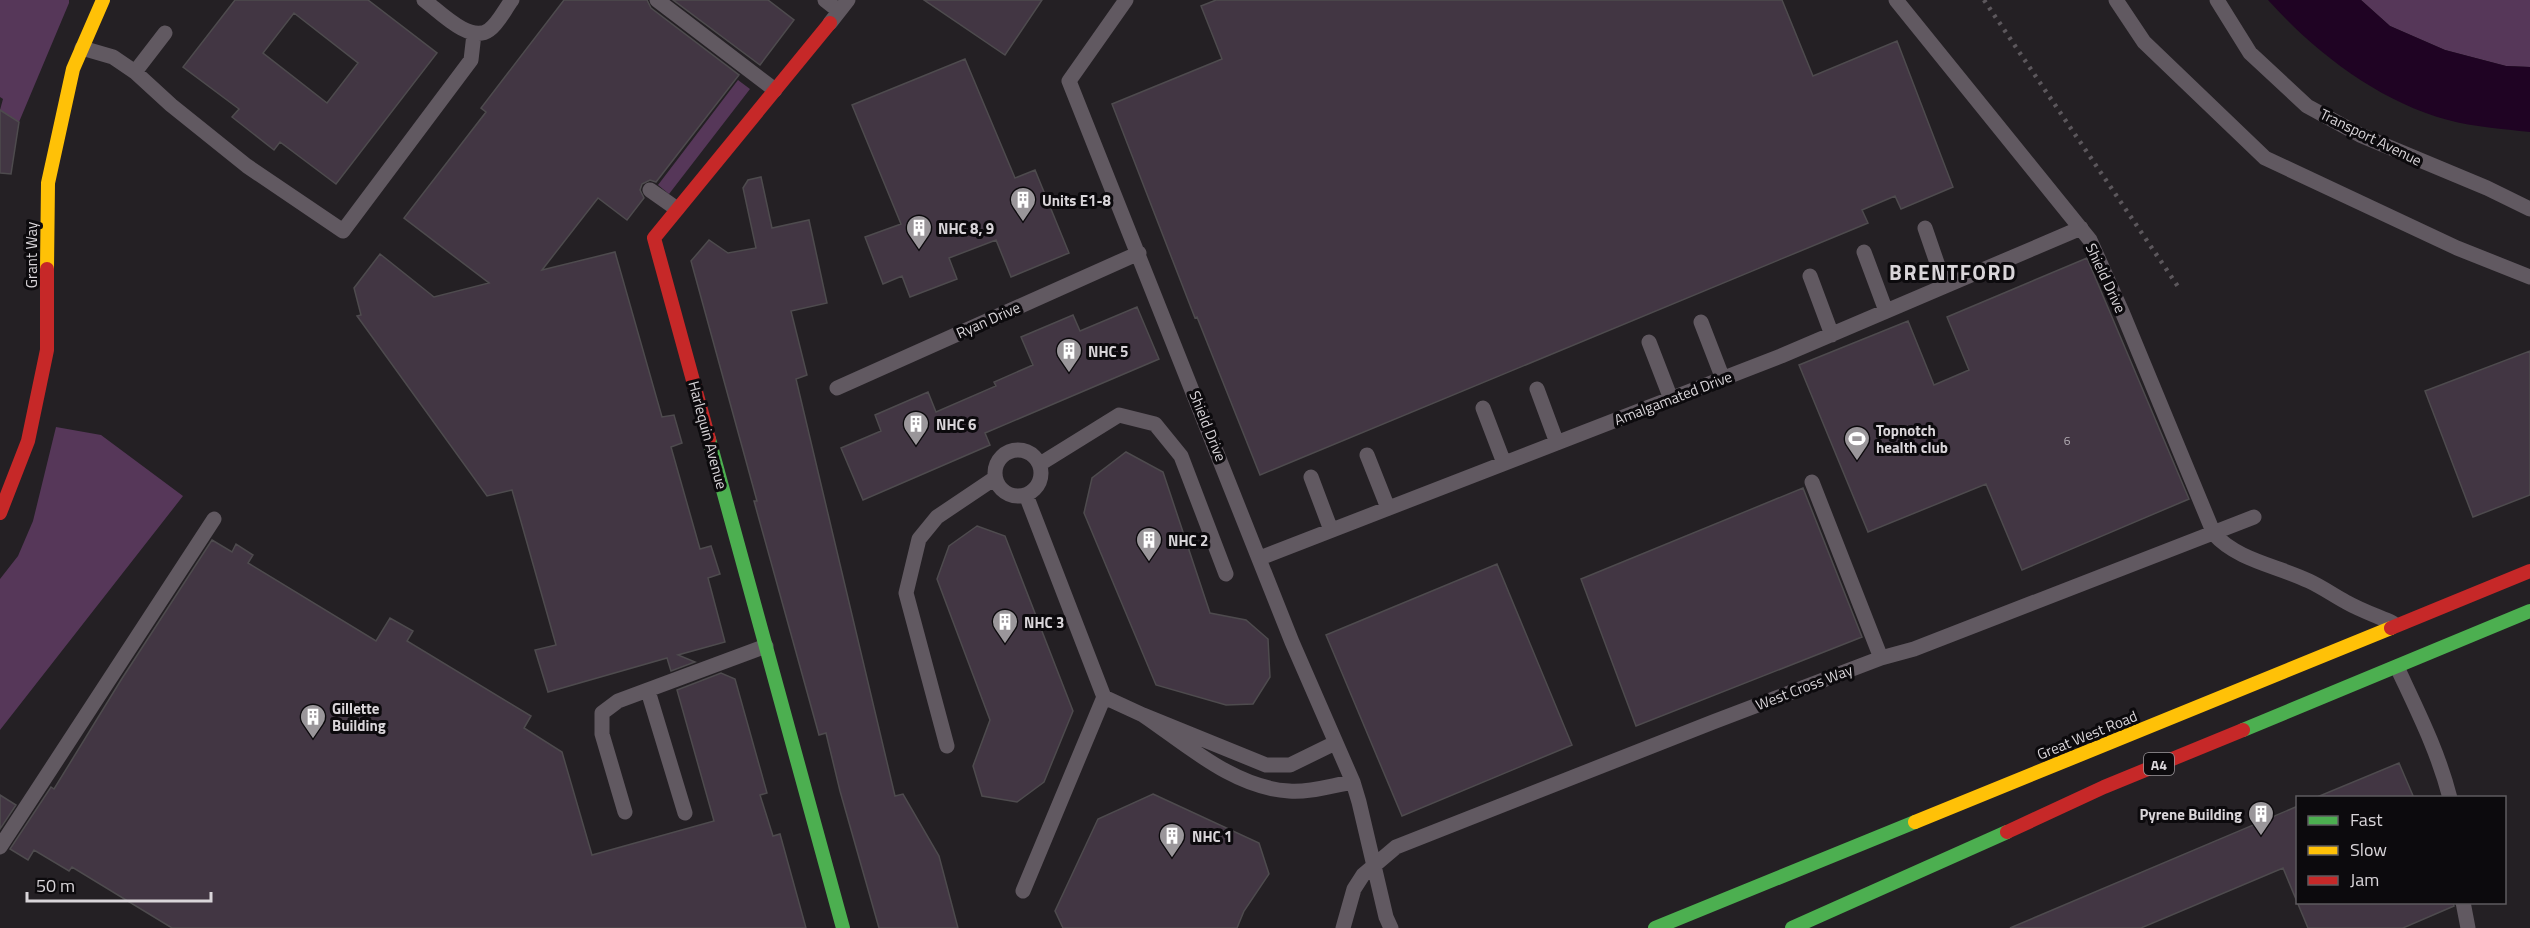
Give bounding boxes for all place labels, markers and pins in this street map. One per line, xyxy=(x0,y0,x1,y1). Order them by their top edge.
building icon: Units E1-8 xyxy=(1008,185,1038,223)
place label: Units E1-8 xyxy=(1042,189,1111,212)
building icon: NHC 8, 9 xyxy=(904,213,934,251)
place label: NHC 8, 9 xyxy=(938,217,994,240)
building icon: NHC 5 xyxy=(1054,336,1084,374)
place label: NHC 5 xyxy=(1088,340,1128,363)
building icon: NHC 6 xyxy=(901,409,931,447)
place label: NHC 6 xyxy=(936,413,976,436)
place label: Topnotch health club xyxy=(1876,419,1948,459)
sports icon: Topnotch health club xyxy=(1842,424,1872,462)
building icon: NHC 2 xyxy=(1134,525,1164,563)
place label: NHC 2 xyxy=(1168,529,1208,552)
building icon: NHC 3 xyxy=(990,607,1020,645)
place label: NHC 3 xyxy=(1024,611,1064,634)
place label: Gillette Building xyxy=(332,697,386,737)
building icon: Gillette Building xyxy=(298,702,328,740)
building icon: Pyrene Building xyxy=(2246,799,2276,837)
place label: Pyrene Building xyxy=(2139,803,2242,826)
building icon: NHC 1 xyxy=(1157,821,1187,859)
place label: NHC 1 xyxy=(1192,825,1232,848)

